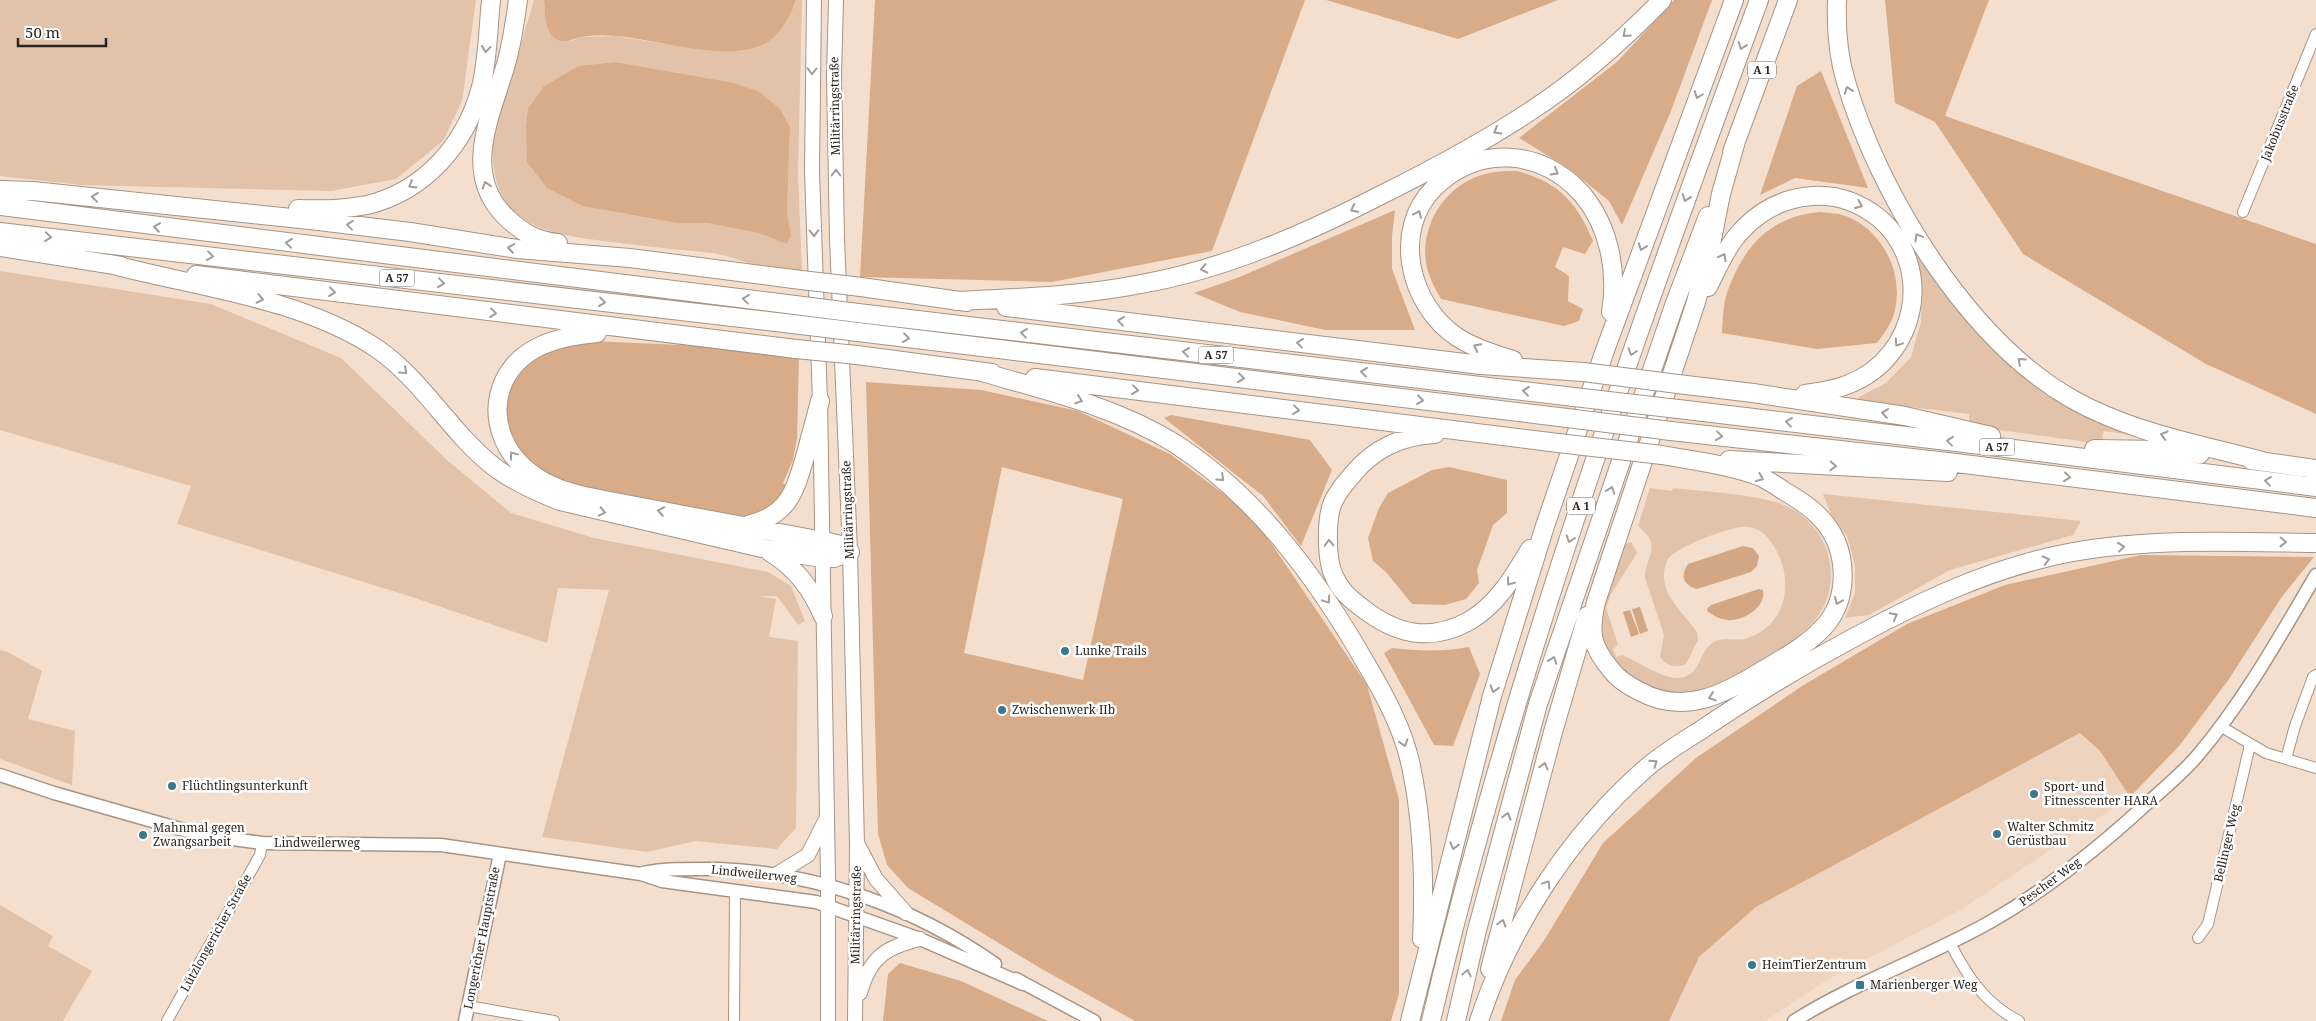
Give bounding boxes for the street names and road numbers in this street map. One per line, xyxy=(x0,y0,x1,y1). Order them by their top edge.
street label: Militärringstraße xyxy=(825,56,844,156)
road number: A 1 xyxy=(1748,62,1776,78)
street label: Jakobusstraße xyxy=(2256,82,2303,165)
road number: A 57 xyxy=(380,270,414,286)
road number: A 57 xyxy=(1198,346,1234,364)
road number: A 57 xyxy=(1980,438,2014,456)
street label: Militärringstraße xyxy=(837,460,858,560)
road number: A 1 xyxy=(1567,498,1595,514)
street label: Bellinger Weg xyxy=(2209,802,2244,884)
street label: Lindweilerweg xyxy=(274,834,361,851)
street label: Pescher Weg xyxy=(2015,853,2084,910)
street label: Lindweilerweg xyxy=(710,861,798,887)
street label: Longericher Hauptstraße xyxy=(459,865,504,1011)
street label: Militärringstraße xyxy=(846,865,865,965)
street label: Lützlongericher Straße xyxy=(176,871,255,995)

